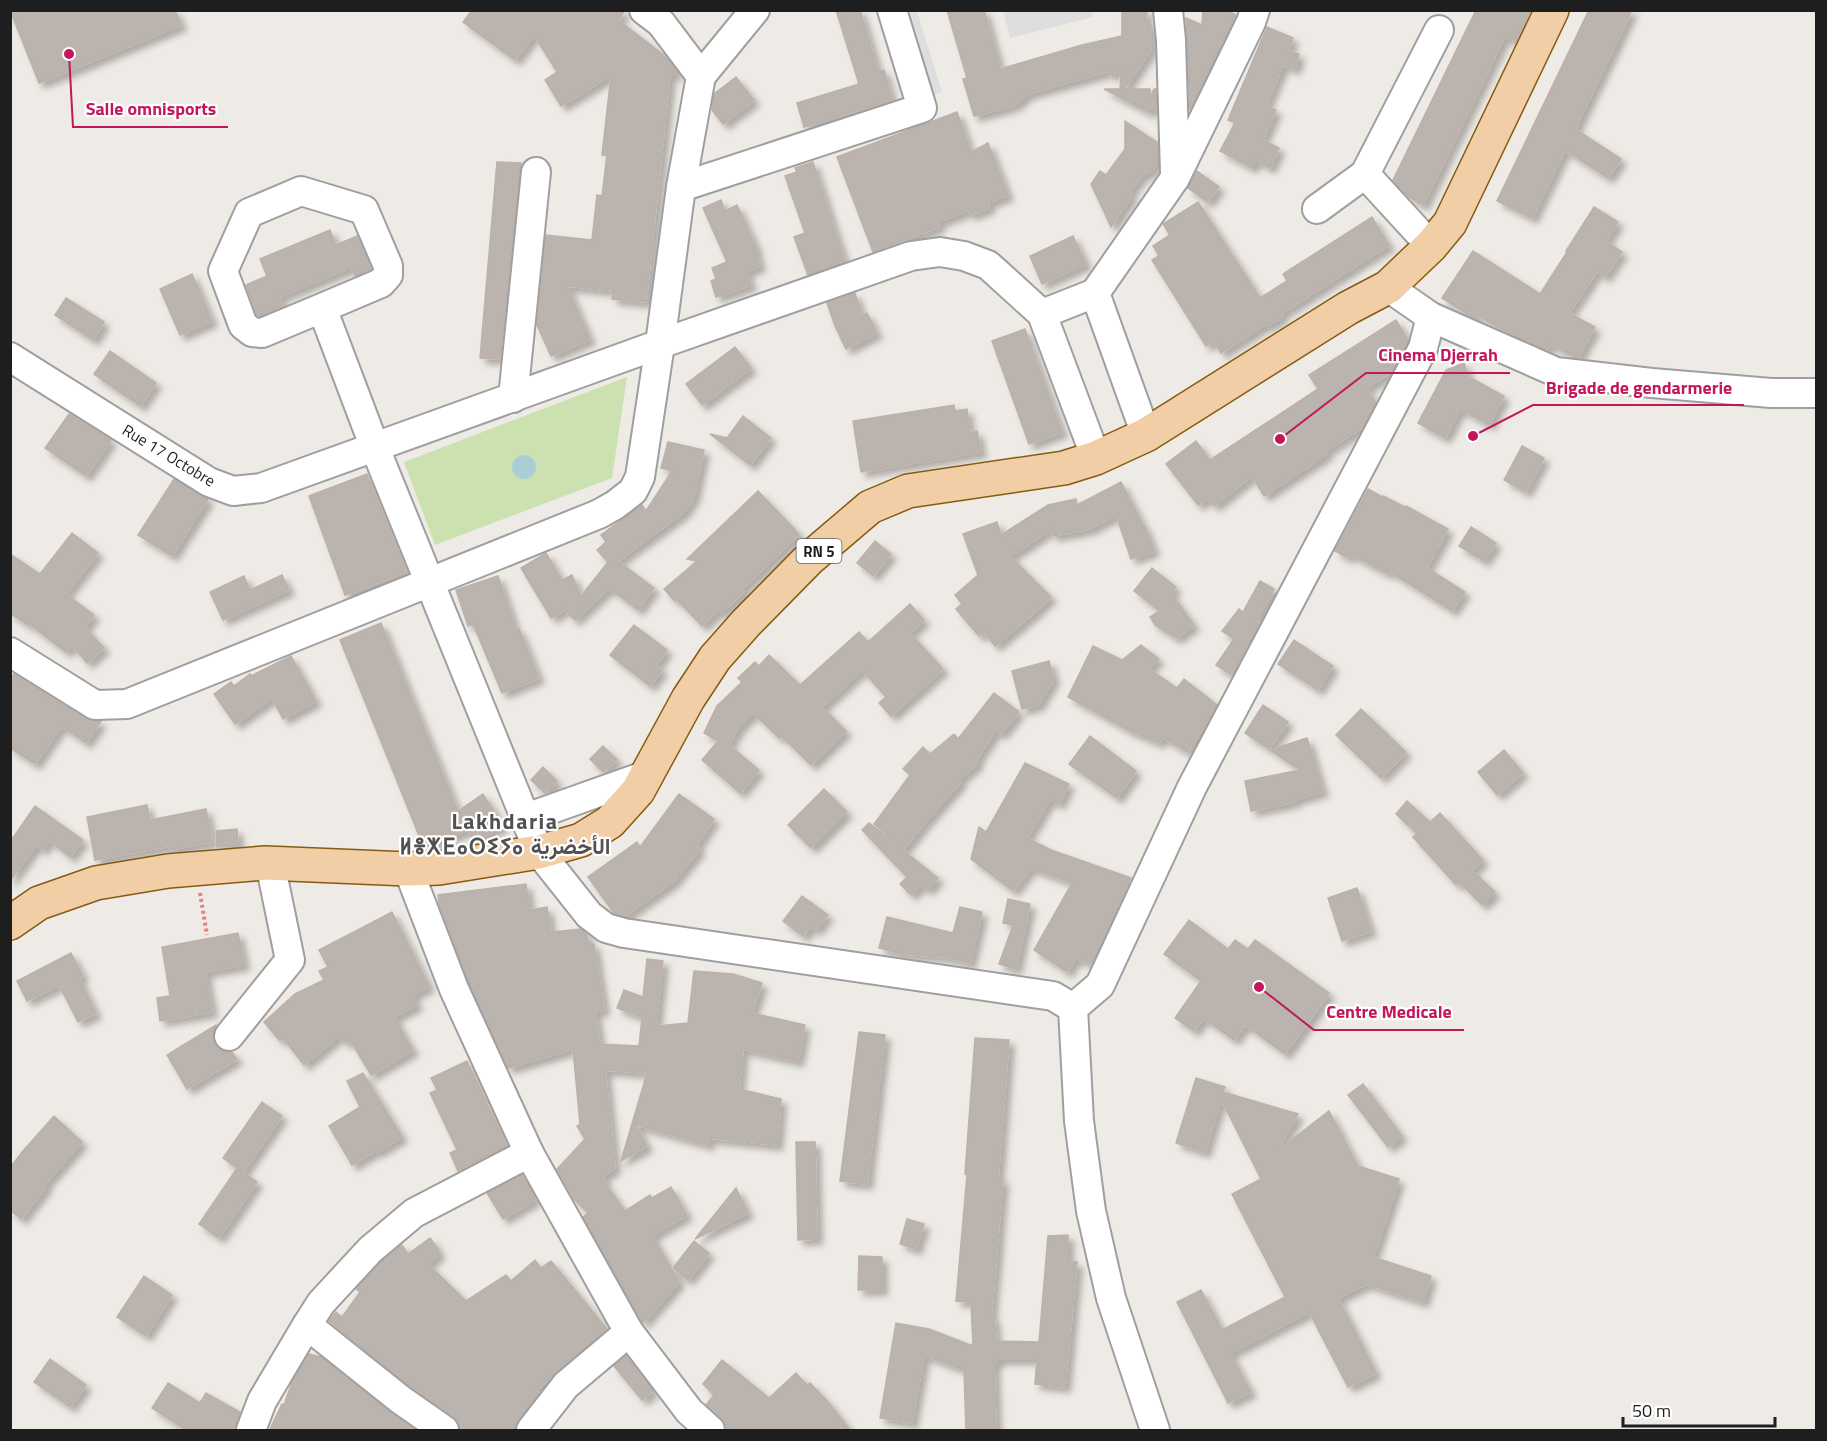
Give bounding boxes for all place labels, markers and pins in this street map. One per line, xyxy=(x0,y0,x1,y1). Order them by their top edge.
callout: Salle omnisports xyxy=(73,91,228,127)
callout: Cinema Djerrah xyxy=(1366,337,1510,373)
callout: Brigade de gendarmerie xyxy=(1533,369,1744,405)
callout: Centre Medicale xyxy=(1314,994,1464,1030)

